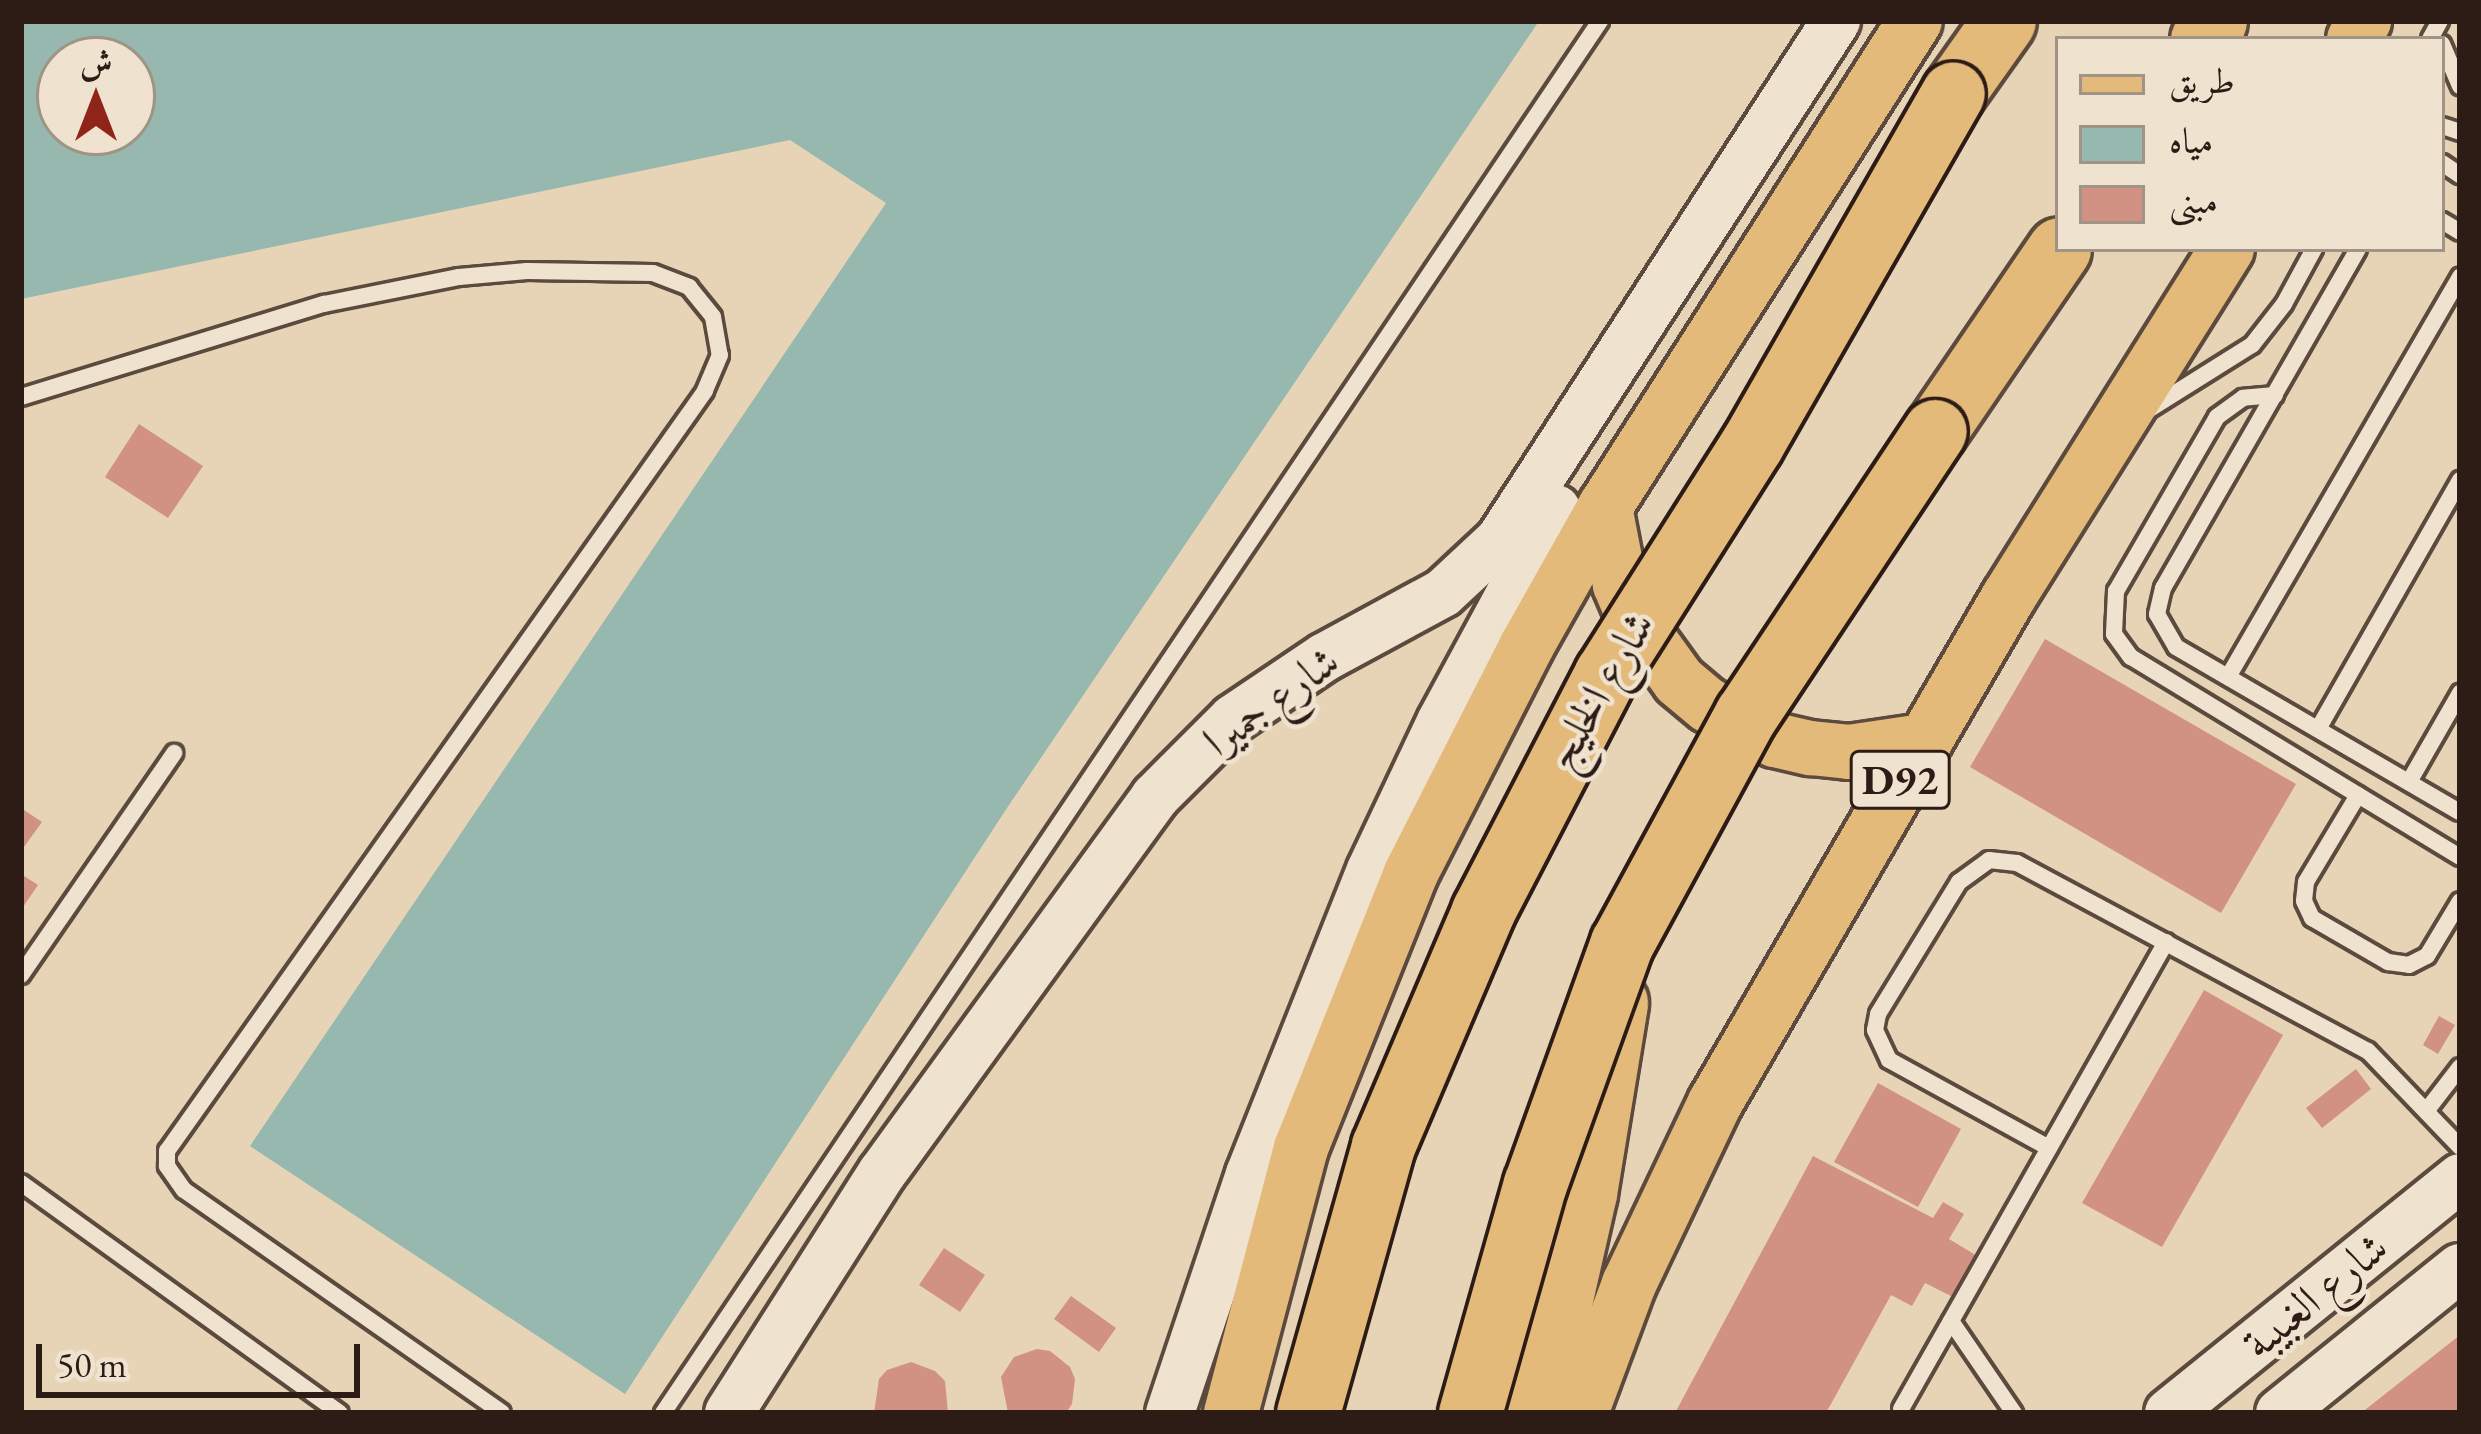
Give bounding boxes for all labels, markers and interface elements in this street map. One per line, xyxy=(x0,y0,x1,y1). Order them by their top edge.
north arrow xyxy=(36,36,156,156)
legend xyxy=(2055,36,2445,252)
text: ش xyxy=(80,41,112,84)
text: طريق xyxy=(2169,57,2235,104)
text: مياه xyxy=(2169,117,2213,164)
text: مبنى xyxy=(2169,177,2218,224)
street label: شارع الخليج xyxy=(1532,601,1666,779)
street label: شارع جميرا xyxy=(1193,634,1349,768)
road number: D92 xyxy=(1849,744,1951,816)
street label: شارع الغبيبة xyxy=(2231,1220,2399,1370)
scale bar xyxy=(42,1320,366,1394)
text: 50 m xyxy=(57,1341,127,1388)

